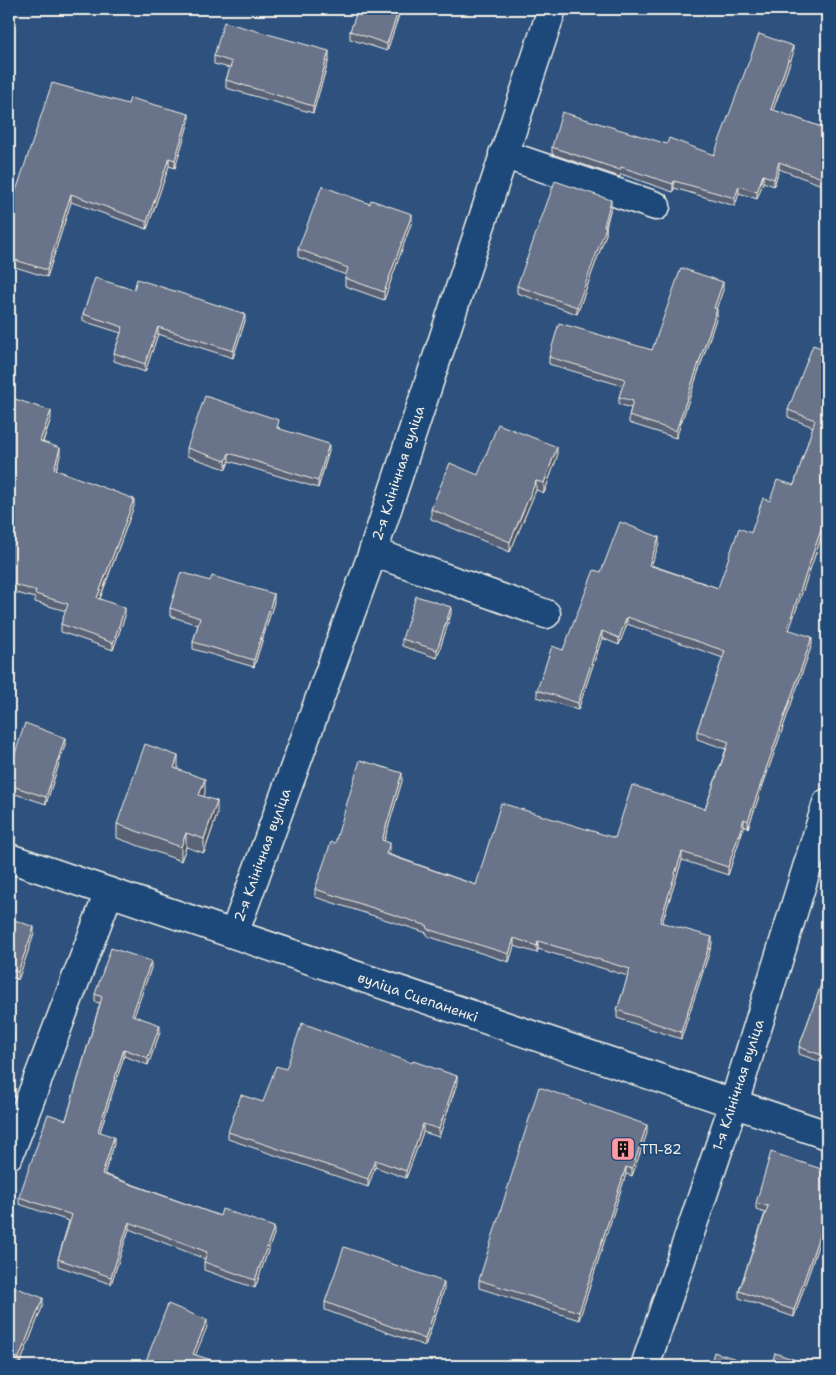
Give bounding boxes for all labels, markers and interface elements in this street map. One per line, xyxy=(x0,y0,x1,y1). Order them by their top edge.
street label: 2-я Клінічная вуліца xyxy=(368,403,428,543)
street label: 2-я Клінічная вуліца xyxy=(229,786,295,924)
street label: вуліца Сцепаненкі xyxy=(355,968,481,1026)
street label: 1-я Клінічная вуліца xyxy=(708,1017,768,1153)
building icon: ТП-82 xyxy=(610,1136,636,1162)
place label: ТП-82 xyxy=(640,1140,682,1158)

